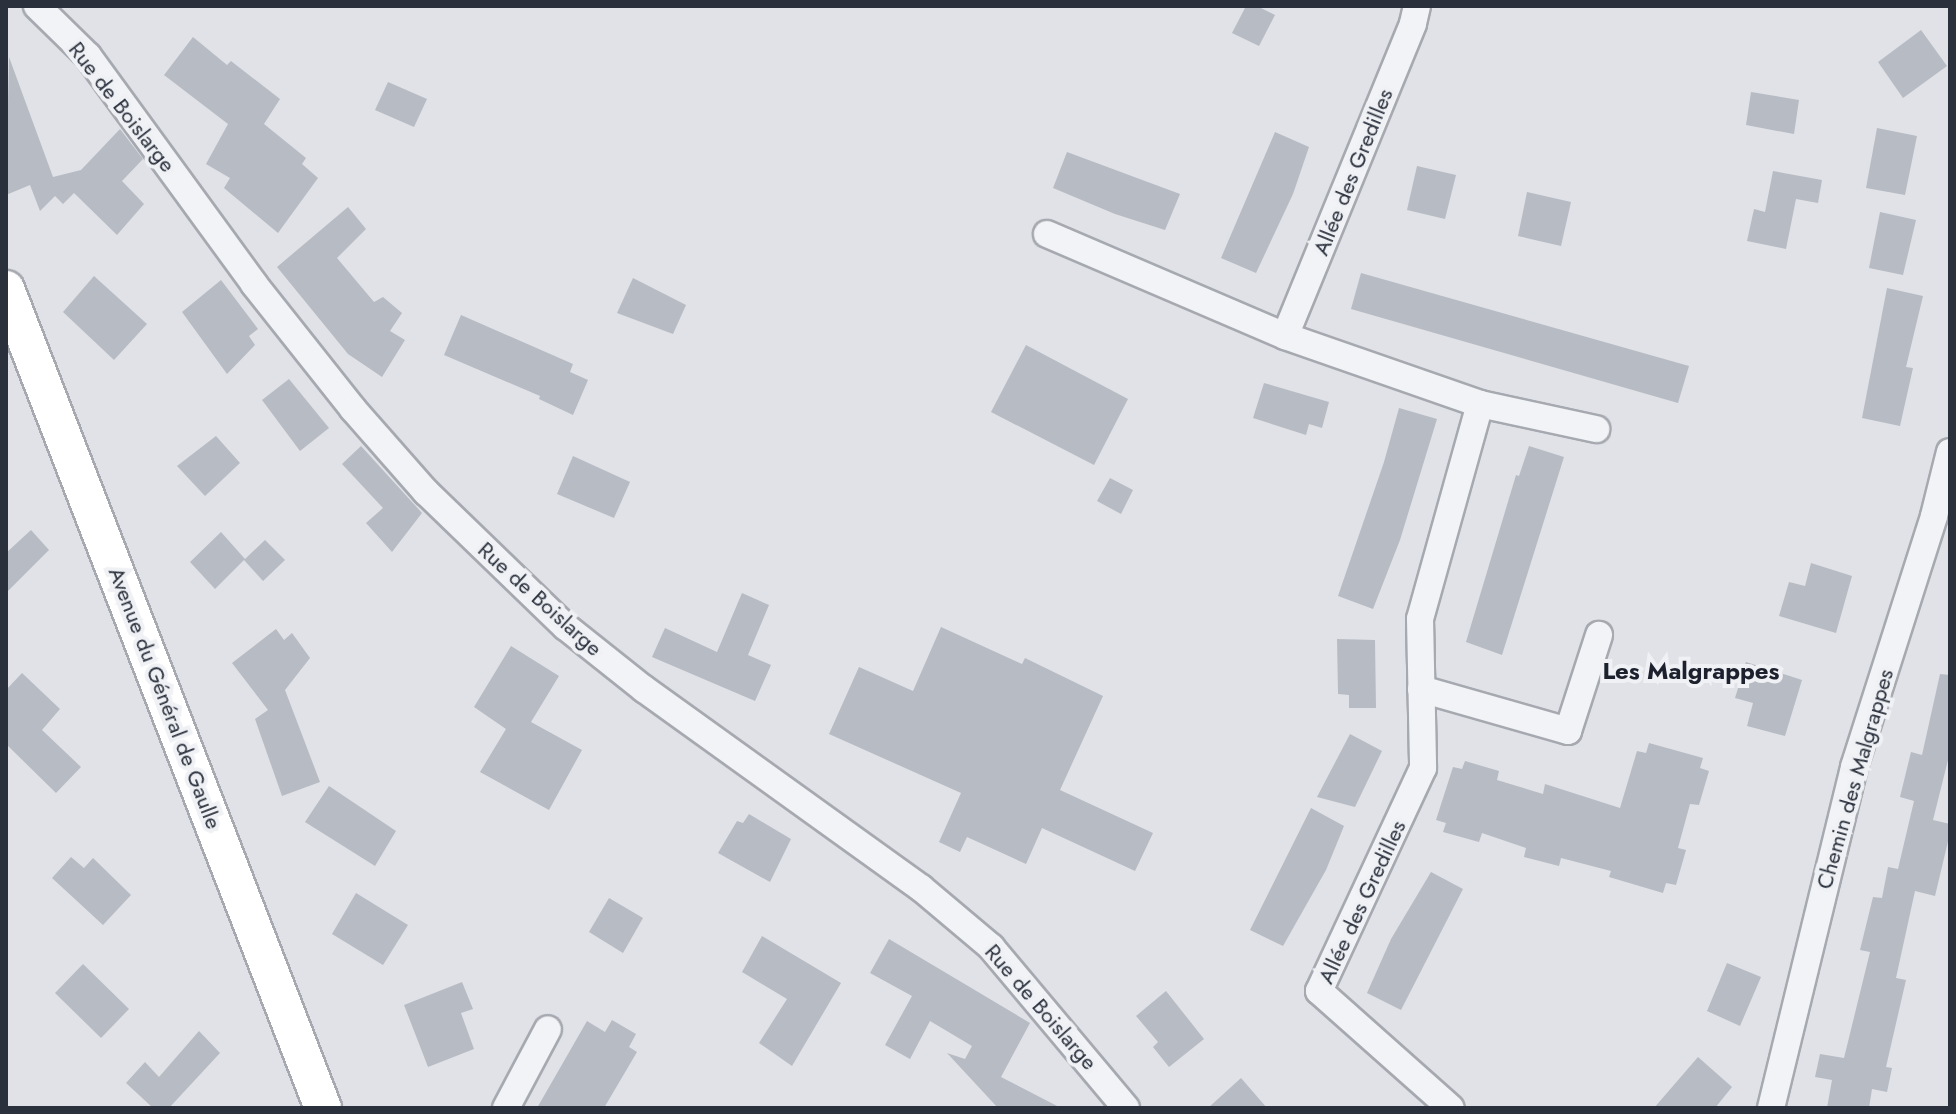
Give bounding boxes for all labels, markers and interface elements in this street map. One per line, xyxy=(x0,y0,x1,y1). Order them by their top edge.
street label: Rue de Boislarge xyxy=(63,37,181,177)
street label: Allée des Gredilles xyxy=(1308,85,1398,259)
street label: Rue de Boislarge xyxy=(473,536,607,662)
street label: Avenue du Général de Gaulle xyxy=(103,564,227,832)
district label: Les Malgrappes xyxy=(1602,657,1780,685)
street label: Chemin des Malgrappes xyxy=(1811,666,1899,892)
street label: Allée des Gredilles xyxy=(1313,816,1411,988)
street label: Rue de Boislarge xyxy=(979,939,1103,1075)

